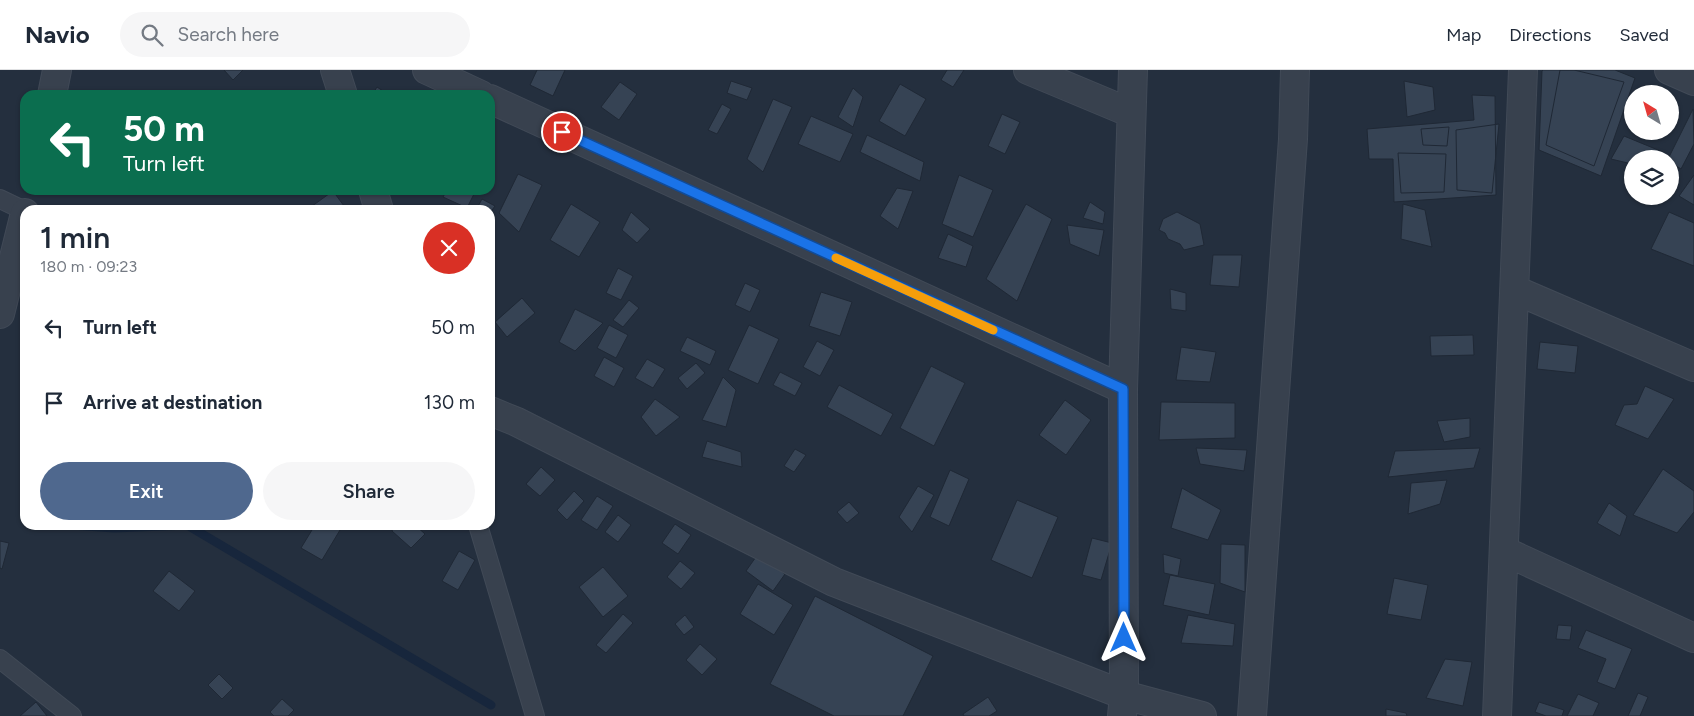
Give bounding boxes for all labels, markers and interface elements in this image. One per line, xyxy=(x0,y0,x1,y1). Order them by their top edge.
search box xyxy=(120,12,470,57)
text: Navio xyxy=(25,20,90,49)
icon: search xyxy=(138,21,166,49)
text: Search here xyxy=(178,23,279,46)
text: Map xyxy=(1446,24,1481,46)
text: Directions xyxy=(1509,24,1591,46)
text: Saved xyxy=(1619,24,1669,46)
north arrow xyxy=(1624,85,1679,140)
map controls xyxy=(1624,85,1679,205)
text: 50 m xyxy=(123,108,205,150)
icon: left xyxy=(40,110,105,175)
pin xyxy=(541,111,583,153)
icon: arrive xyxy=(548,118,576,146)
text: Turn left xyxy=(123,150,205,177)
button: layers xyxy=(1624,150,1679,205)
text: 1 min xyxy=(40,219,110,256)
button: close xyxy=(423,222,475,274)
text: 180 m · 09:23 xyxy=(40,257,137,276)
icon: left xyxy=(40,314,68,342)
text: Turn left xyxy=(83,316,157,339)
text: 50 m xyxy=(431,316,475,339)
icon: arrive xyxy=(40,389,68,417)
text: Arrive at destination xyxy=(83,391,262,414)
text: 130 m xyxy=(424,391,475,414)
button: Exit xyxy=(40,462,253,520)
button: Share xyxy=(263,462,475,520)
position arrow xyxy=(1097,611,1149,663)

